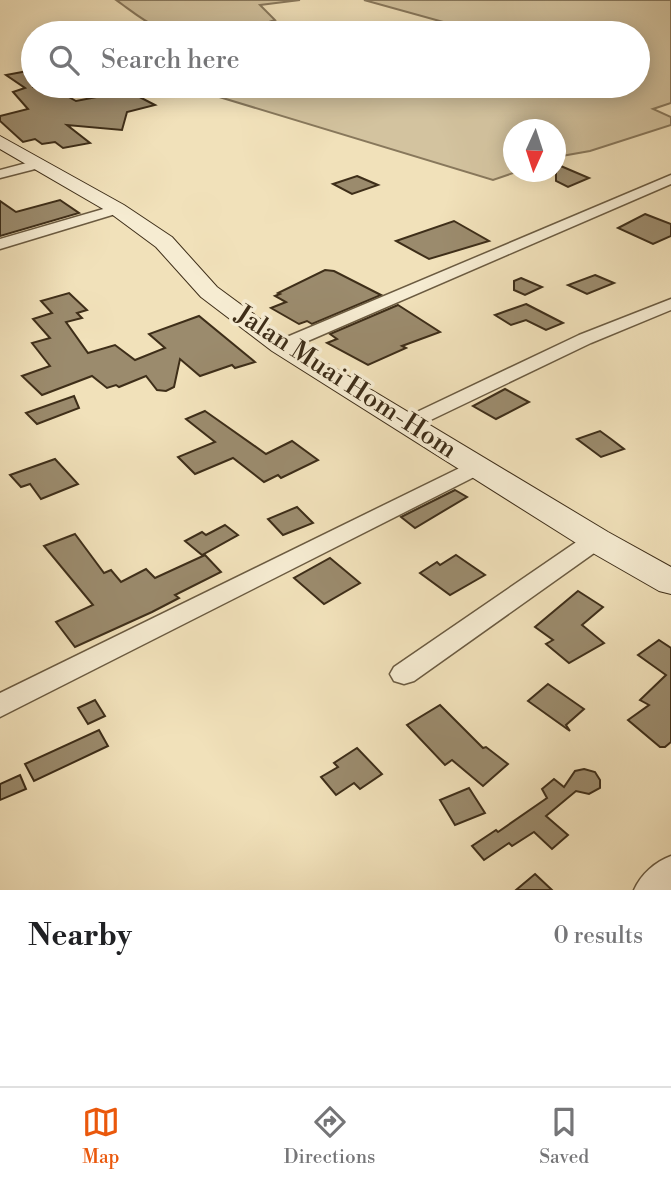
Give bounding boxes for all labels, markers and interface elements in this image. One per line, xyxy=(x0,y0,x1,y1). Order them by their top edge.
search box xyxy=(21,21,650,98)
icon: search xyxy=(45,41,83,79)
text: Search here xyxy=(101,44,240,76)
north arrow xyxy=(503,119,566,182)
street label: Jalan Muai Hom-Hom xyxy=(228,298,463,466)
text: Nearby xyxy=(28,917,132,955)
text: 0 results xyxy=(553,922,643,950)
tab: Map xyxy=(82,1103,120,1169)
tab: Directions xyxy=(284,1103,375,1169)
tab: Saved xyxy=(539,1103,589,1169)

